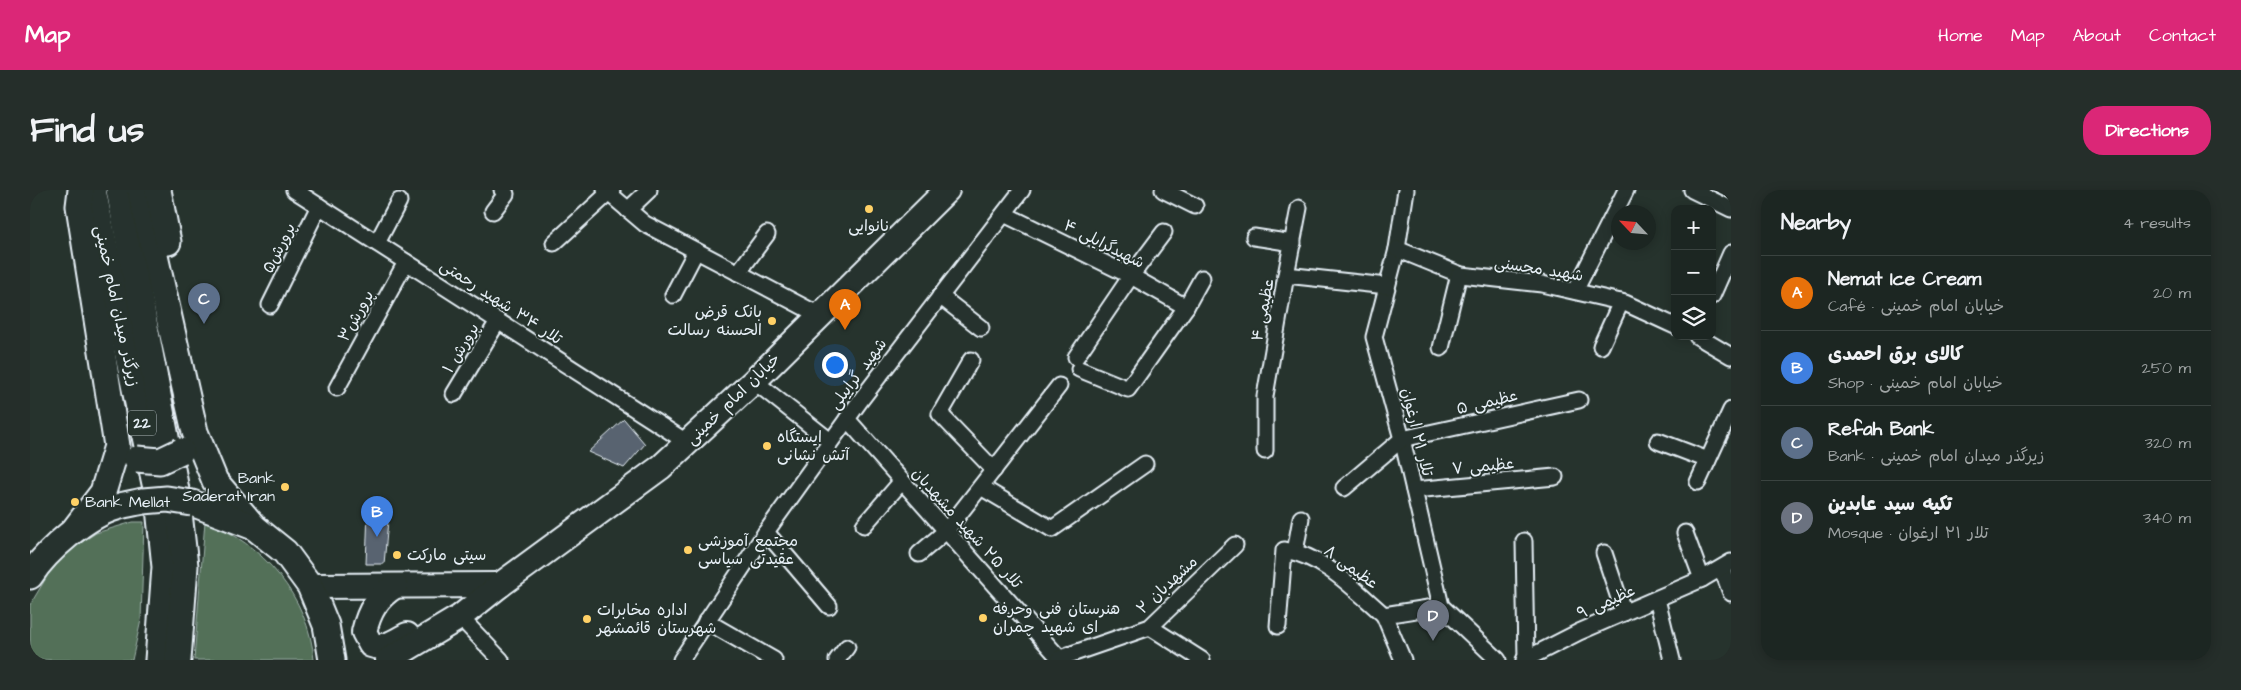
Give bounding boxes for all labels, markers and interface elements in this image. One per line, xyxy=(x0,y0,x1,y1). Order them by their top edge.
text: Map xyxy=(25,18,70,52)
text: Home xyxy=(1938,23,1983,48)
text: Map xyxy=(2011,23,2045,48)
text: About xyxy=(2073,23,2121,48)
text: Contact xyxy=(2149,23,2216,48)
text: Find us xyxy=(30,106,144,155)
button: Directions xyxy=(2083,106,2211,155)
marker: نانوایی xyxy=(863,203,875,215)
north arrow xyxy=(1611,205,1656,250)
map controls xyxy=(1671,205,1716,340)
button: + xyxy=(1671,205,1716,250)
text: Nearby xyxy=(1781,208,1851,237)
text: 4 results xyxy=(2123,212,2191,234)
street label: شهیدگرایلی ۴ xyxy=(1060,214,1148,274)
place label: نانوایی xyxy=(848,215,890,237)
street label: پرورش۵ xyxy=(257,219,301,277)
street label: زیرگذر میدان امام خمینی xyxy=(88,223,145,389)
button: − xyxy=(1671,250,1716,295)
street label: شهید محسنی xyxy=(1493,251,1585,287)
street label: تلار ۳۴ شهید رحمتی xyxy=(436,254,567,350)
text: Nemat Ice Cream xyxy=(1828,266,1981,293)
street label: عظیمی ۴ xyxy=(1246,277,1280,343)
text: A xyxy=(1792,282,1802,304)
text: 20 m xyxy=(2153,282,2191,304)
pin: C xyxy=(188,283,220,324)
street label: پرورش۳ xyxy=(333,286,379,346)
pin: A xyxy=(829,289,861,330)
button: layers xyxy=(1671,295,1716,340)
text: Café · خیابان امام خمینی xyxy=(1828,295,2004,317)
place label: بانک قرض الحسنه رسالت xyxy=(668,301,762,341)
marker: بانک قرض الحسنه رسالت xyxy=(766,315,778,327)
street label: پرورش ۱ xyxy=(437,319,485,377)
street label: شهید گراییلی xyxy=(824,334,892,414)
text: کالای برق احمدی xyxy=(1828,341,1964,368)
street label: خیابان امام خمینی xyxy=(681,348,786,451)
your location xyxy=(822,352,848,378)
text: B xyxy=(1791,357,1803,379)
text: 250 m xyxy=(2142,357,2191,379)
text: Shop · خیابان امام خمینی xyxy=(1828,372,2003,394)
street label: عظیمی ۵ xyxy=(1454,384,1520,420)
street label: تلار ۲۱ ارغوان xyxy=(1395,386,1439,479)
road number: 22 xyxy=(128,410,156,436)
text: Refah Bank xyxy=(1828,416,1934,443)
place label: ایستگاه آتش نشانی xyxy=(777,426,850,466)
text: C xyxy=(1791,432,1803,454)
text: 320 m xyxy=(2145,432,2191,454)
marker: ایستگاه آتش نشانی xyxy=(761,440,773,452)
text: Bank · زیرگذر میدان امام خمینی xyxy=(1828,445,2044,467)
street label: عظیمی ۷ xyxy=(1451,452,1515,480)
street label: تلار ۲۵ شهید مشهدبان xyxy=(907,463,1027,593)
place label: Bank Saderat Iran xyxy=(182,467,275,507)
marker: Bank Saderat Iran xyxy=(279,481,291,493)
place label: Bank Mellat xyxy=(85,491,171,513)
text: تکیه سید عابدین xyxy=(1828,491,1952,518)
marker: Bank Mellat xyxy=(69,496,81,508)
pin: B xyxy=(361,496,393,537)
text: D xyxy=(1792,507,1802,529)
text: 340 m xyxy=(2143,507,2191,529)
text: Mosque · تلار ۲۱ ارغوان xyxy=(1828,522,1988,544)
place label: مجتمع آموزشی عقیدتی سیاسی xyxy=(698,530,798,570)
street label: عظیمی ۸ xyxy=(1319,540,1383,594)
place label: سیتی مارکت xyxy=(407,544,486,566)
marker: مجتمع آموزشی عقیدتی سیاسی xyxy=(682,544,694,556)
marker: سیتی مارکت xyxy=(391,549,403,561)
street label: مشهدبان ۲ xyxy=(1132,551,1202,619)
street label: عظیمی ۹ xyxy=(1573,579,1639,625)
place label: هنرستان فنی وحرفه ای شهید چمران xyxy=(993,598,1120,638)
place label: اداره مخابرات شهرستان قائمشهر xyxy=(595,599,717,639)
pin: D xyxy=(1417,600,1449,641)
marker: هنرستان فنی وحرفه ای شهید چمران xyxy=(977,612,989,624)
marker: اداره مخابرات شهرستان قائمشهر xyxy=(581,613,593,625)

